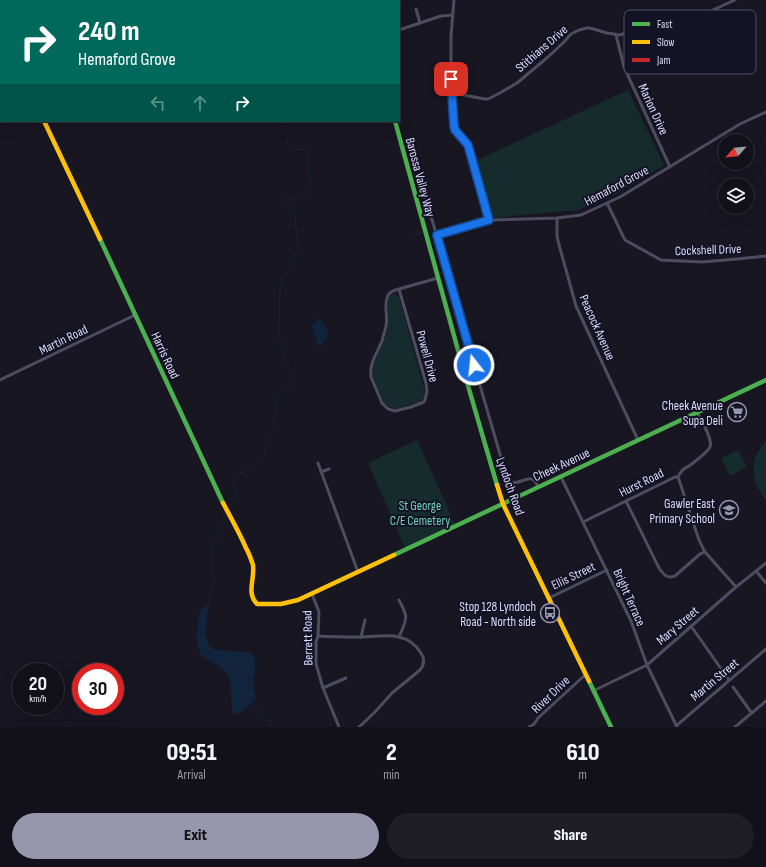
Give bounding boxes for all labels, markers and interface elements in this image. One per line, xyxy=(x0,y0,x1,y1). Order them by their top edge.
legend xyxy=(624,10,756,74)
text: 240 m xyxy=(78,15,139,48)
icon: right xyxy=(12,16,64,68)
text: Fast xyxy=(657,18,673,31)
street label: Stithians Drive xyxy=(512,22,571,76)
text: Slow xyxy=(657,36,674,49)
text: Hemaford Grove xyxy=(78,49,176,70)
text: Jam xyxy=(656,54,671,67)
pin xyxy=(434,62,468,96)
icon: arrive xyxy=(440,68,462,90)
street label: Marion Drive xyxy=(634,81,672,138)
icon: left xyxy=(147,92,169,114)
icon: ahead xyxy=(189,92,211,114)
icon: right xyxy=(231,92,253,114)
north arrow xyxy=(718,134,754,170)
map controls xyxy=(718,134,754,214)
street label: Barossa Valley Way xyxy=(402,136,438,219)
street label: Hemaford Grove xyxy=(582,162,651,210)
button: layers xyxy=(718,178,754,214)
street label: Cockshell Drive xyxy=(674,241,742,259)
street label: Peacock Avenue xyxy=(575,292,619,363)
street label: Martin Road xyxy=(36,321,90,359)
street label: Harris Road xyxy=(147,329,183,381)
street label: Powell Drive xyxy=(412,329,442,384)
position arrow xyxy=(453,344,495,386)
place label: Cheek Avenue Supa Deli xyxy=(662,398,723,429)
supermarket icon: Cheek Avenue Supa Deli xyxy=(726,401,748,423)
street label: Cheek Avenue xyxy=(530,445,593,485)
street label: Lyndoch Road xyxy=(492,455,528,517)
street label: Hurst Road xyxy=(616,465,666,501)
place label: Gawler East Primary School xyxy=(650,496,715,527)
park label: St George C/E Cemetery xyxy=(390,498,450,529)
school or university icon: Gawler East Primary School xyxy=(718,499,740,521)
street label: Ellis Street xyxy=(549,558,598,593)
street label: Bright Terrace xyxy=(609,566,649,629)
place label: Stop 128 Lyndoch Road - North side xyxy=(459,599,536,630)
bus stop icon: Stop 128 Lyndoch Road - North side xyxy=(539,602,561,624)
street label: Mary Street xyxy=(653,603,702,649)
street label: Berrett Road xyxy=(300,610,316,666)
street label: Martin Street xyxy=(687,655,742,705)
speed limit sign: 30 xyxy=(72,663,124,715)
text: 20 xyxy=(29,672,47,696)
street label: River Drive xyxy=(528,673,573,717)
text: km/h xyxy=(29,693,47,705)
text: 09:51 xyxy=(167,738,217,767)
text: 2 xyxy=(386,738,397,767)
text: 610 xyxy=(566,738,599,767)
text: Arrival xyxy=(178,767,206,783)
text: min xyxy=(383,767,400,783)
text: m xyxy=(579,767,587,783)
button: Exit xyxy=(12,813,379,859)
button: Share xyxy=(387,813,754,859)

